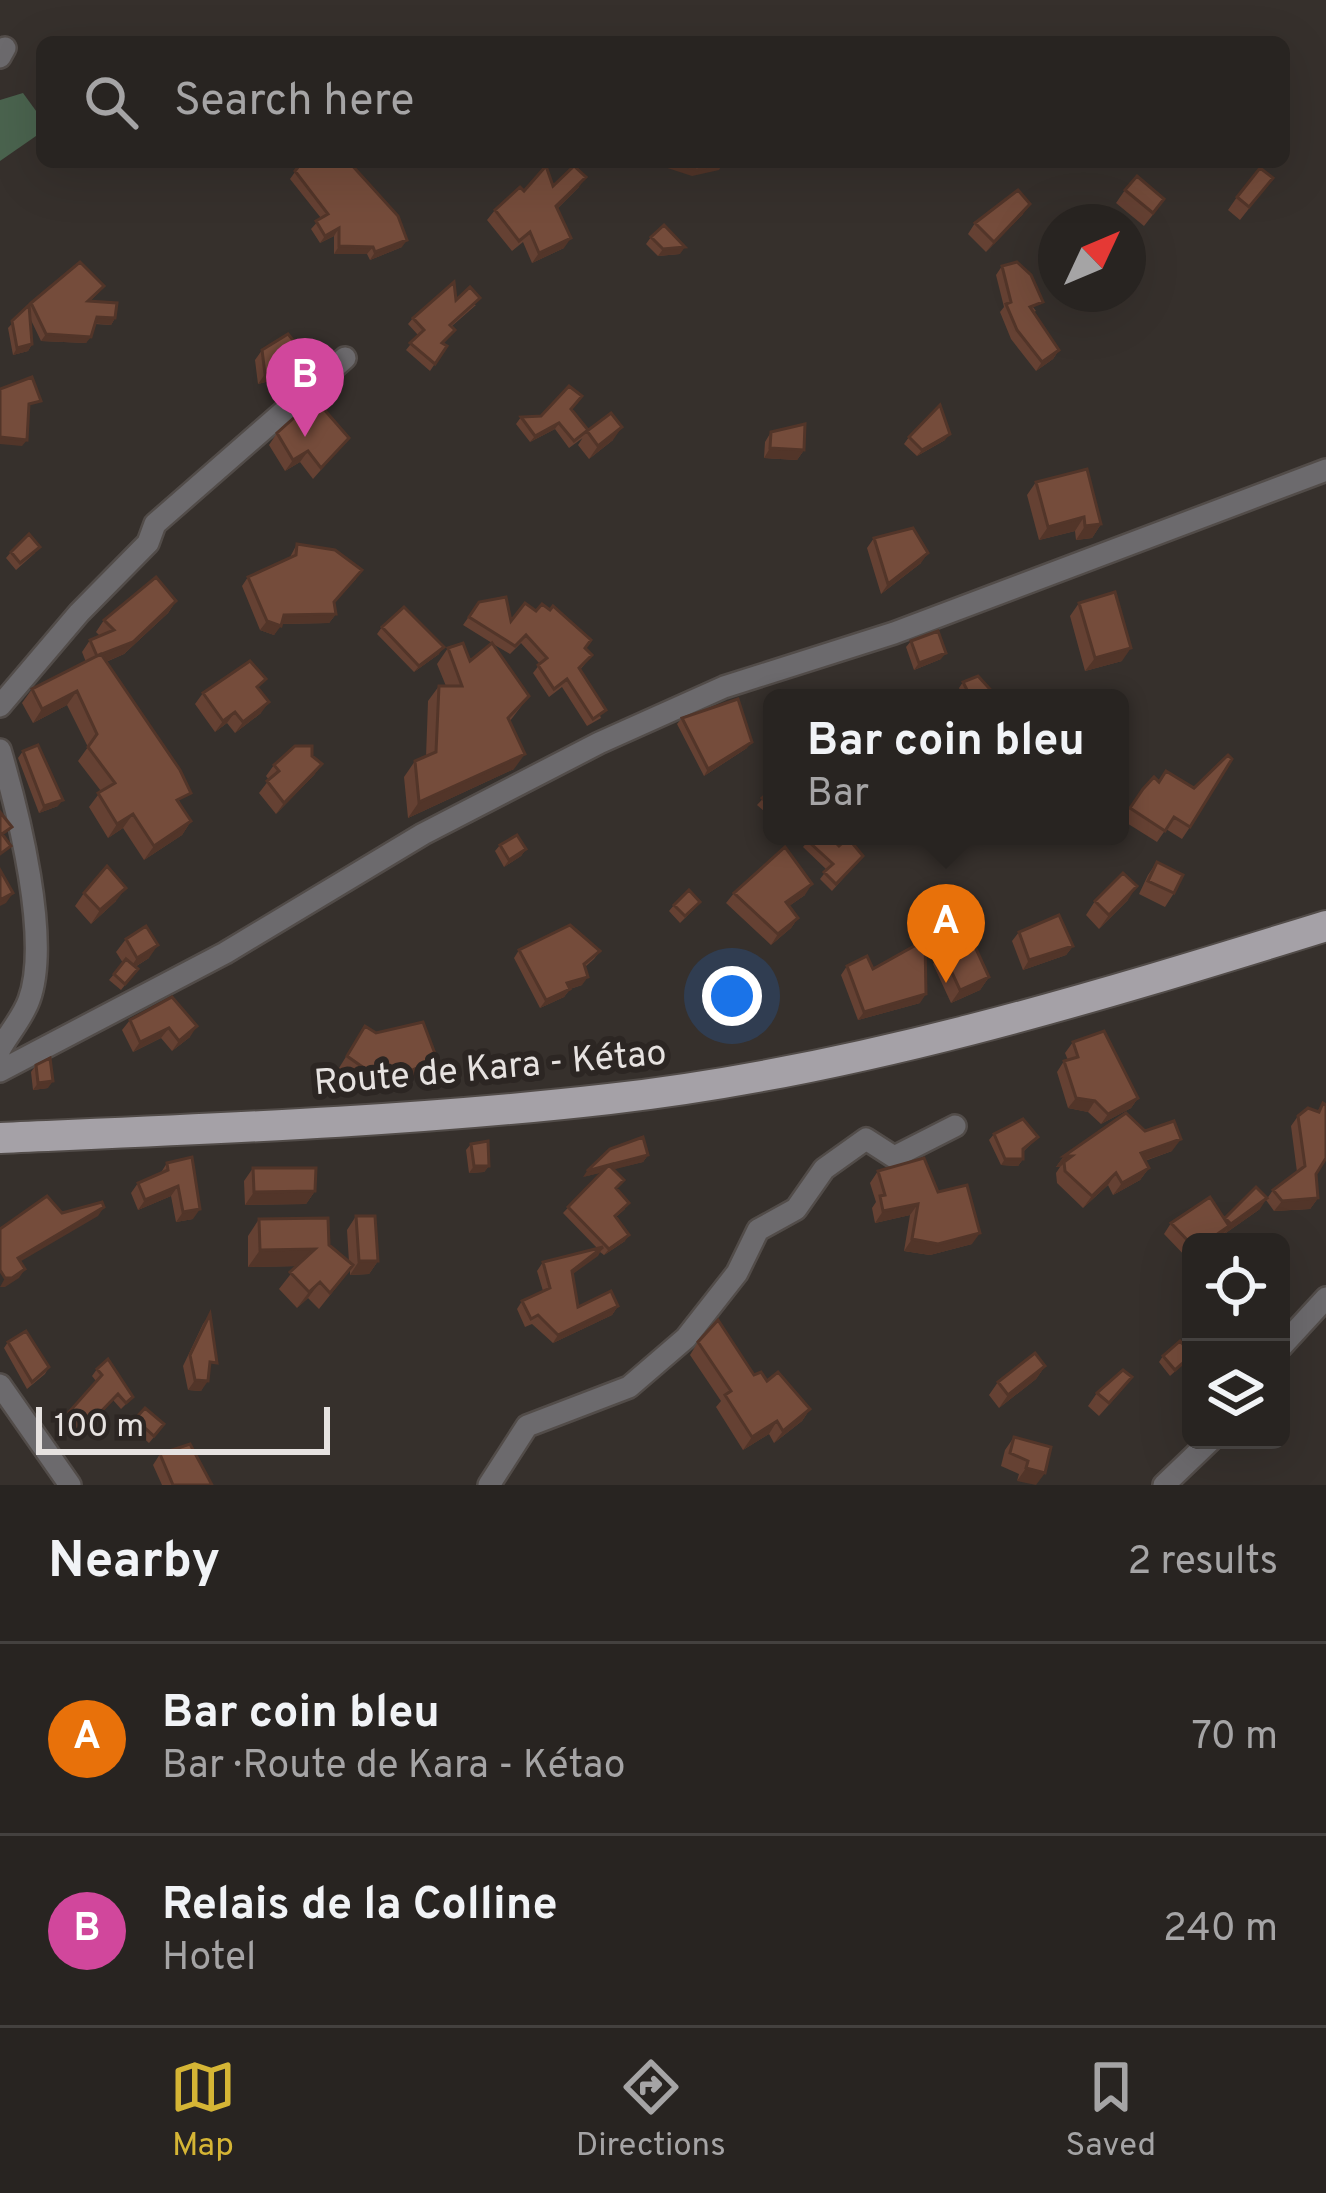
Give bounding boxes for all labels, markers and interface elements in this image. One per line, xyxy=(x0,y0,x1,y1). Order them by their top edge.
search box xyxy=(36,36,1290,168)
icon: search xyxy=(78,69,144,135)
text: Search here xyxy=(174,74,414,131)
north arrow xyxy=(1038,204,1146,312)
pin: B xyxy=(266,338,344,437)
popup xyxy=(763,689,1129,845)
text: Bar coin bleu xyxy=(807,714,1085,771)
text: Bar xyxy=(807,771,869,820)
pin: A xyxy=(907,884,985,983)
your location xyxy=(702,966,762,1026)
street label: Route de Kara - Kétao xyxy=(312,1032,669,1108)
map controls xyxy=(1182,1233,1290,1449)
button: locate xyxy=(1182,1233,1290,1341)
button: layers xyxy=(1182,1341,1290,1449)
scale bar xyxy=(36,1401,330,1454)
text: 100 m xyxy=(54,1407,144,1449)
text: Nearby xyxy=(48,1531,220,1596)
text: 2 results xyxy=(1127,1539,1278,1588)
text: Bar coin bleu xyxy=(162,1686,440,1743)
text: A xyxy=(73,1714,101,1763)
text: 70 m xyxy=(1192,1714,1278,1763)
text: Bar · Route de Kara - Kétao xyxy=(162,1743,626,1792)
text: Relais de la Colline xyxy=(162,1878,558,1935)
text: B xyxy=(74,1906,100,1955)
text: 240 m xyxy=(1163,1906,1278,1955)
text: Hotel xyxy=(162,1935,256,1984)
tab: Map xyxy=(170,2054,236,2168)
tab: Directions xyxy=(576,2054,726,2168)
tab: Saved xyxy=(1065,2054,1156,2168)

